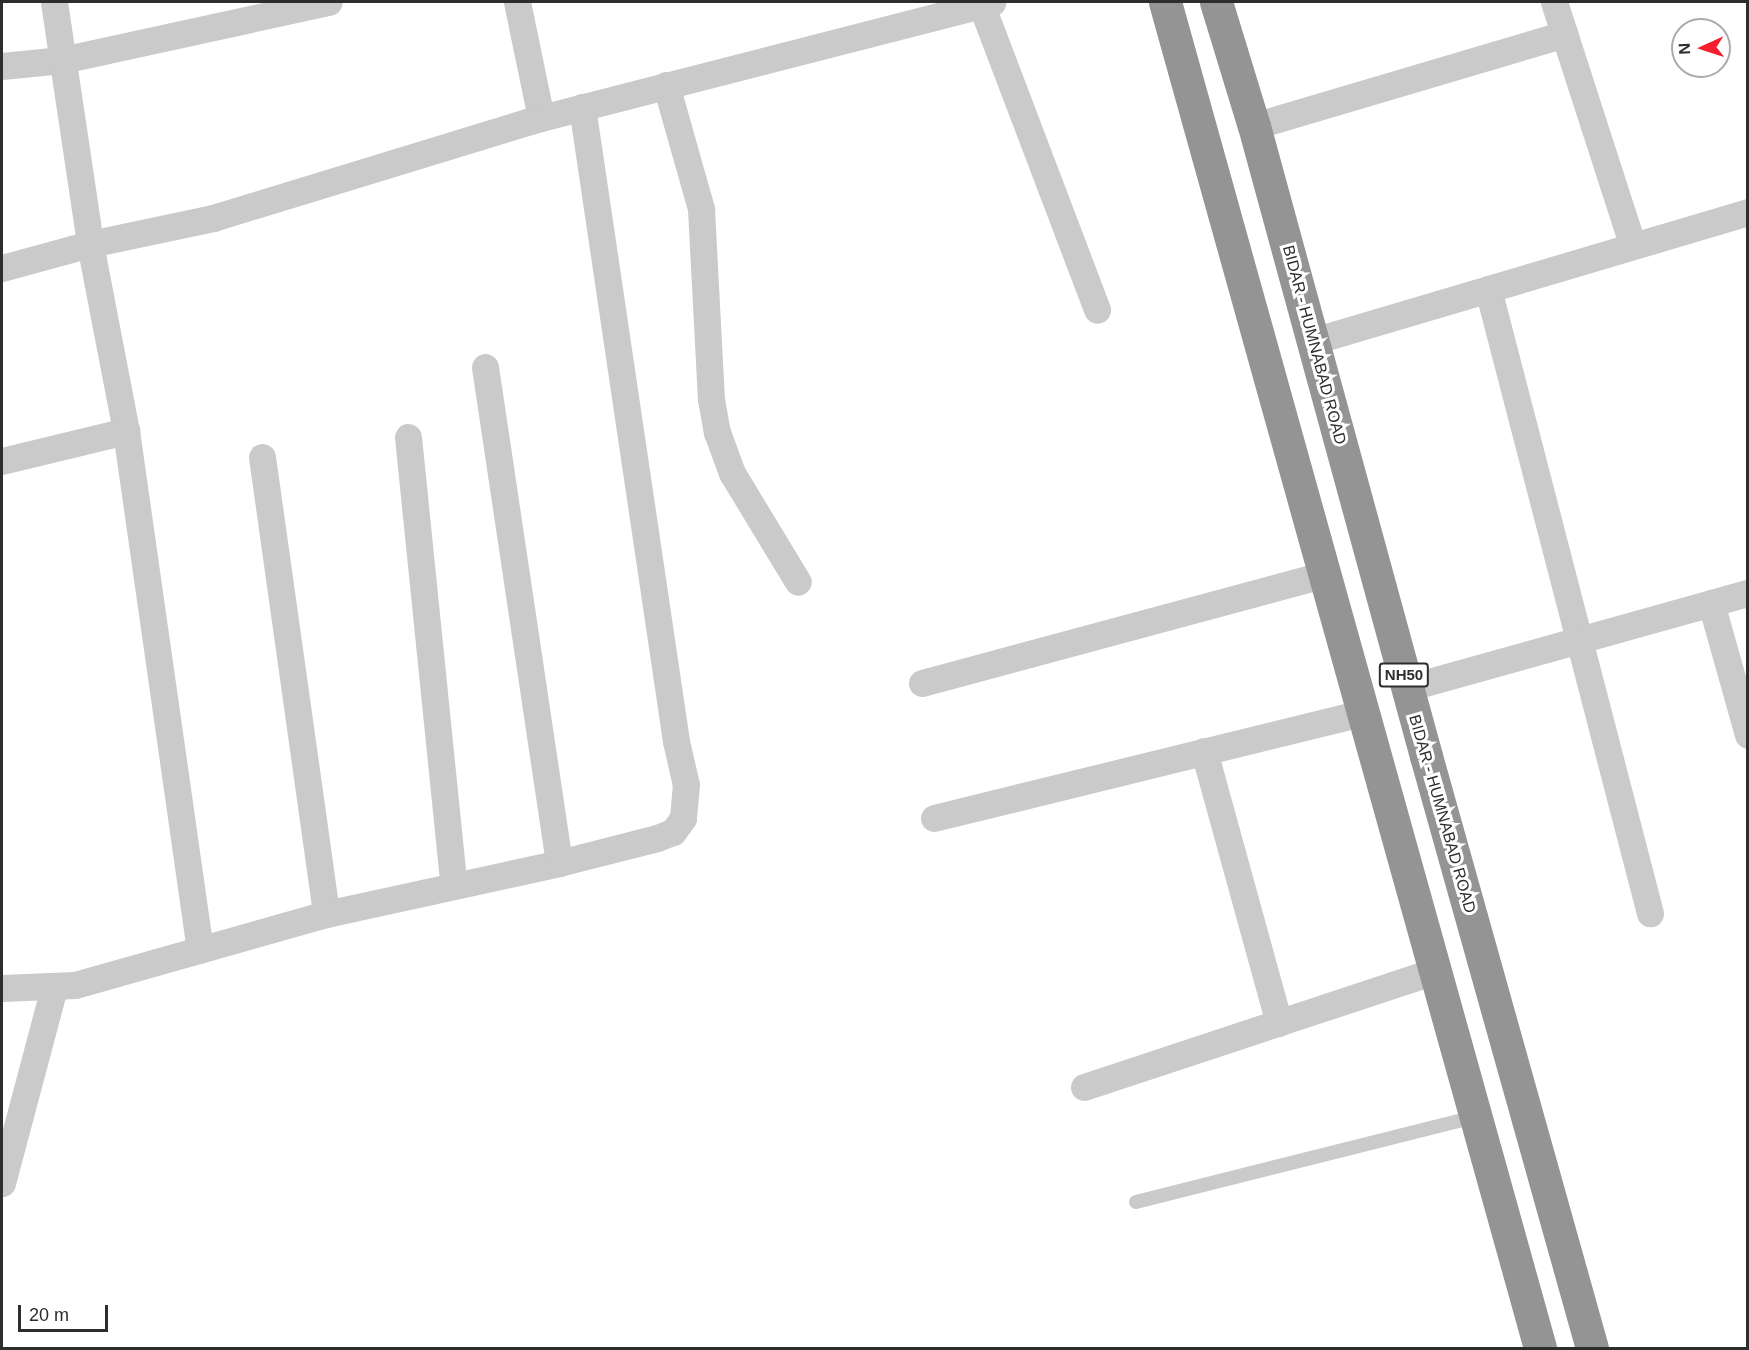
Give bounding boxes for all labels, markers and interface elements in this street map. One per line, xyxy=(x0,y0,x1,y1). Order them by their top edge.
north arrow xyxy=(1671,18,1731,78)
text: N xyxy=(1676,43,1693,55)
street label: BIDAR - HUMNABAD ROAD xyxy=(1278,243,1350,447)
road number: NH50 xyxy=(1378,663,1430,687)
street label: BIDAR - HUMNABAD ROAD xyxy=(1404,713,1480,915)
scale bar xyxy=(21,1293,111,1331)
text: 20 m xyxy=(29,1305,69,1325)

